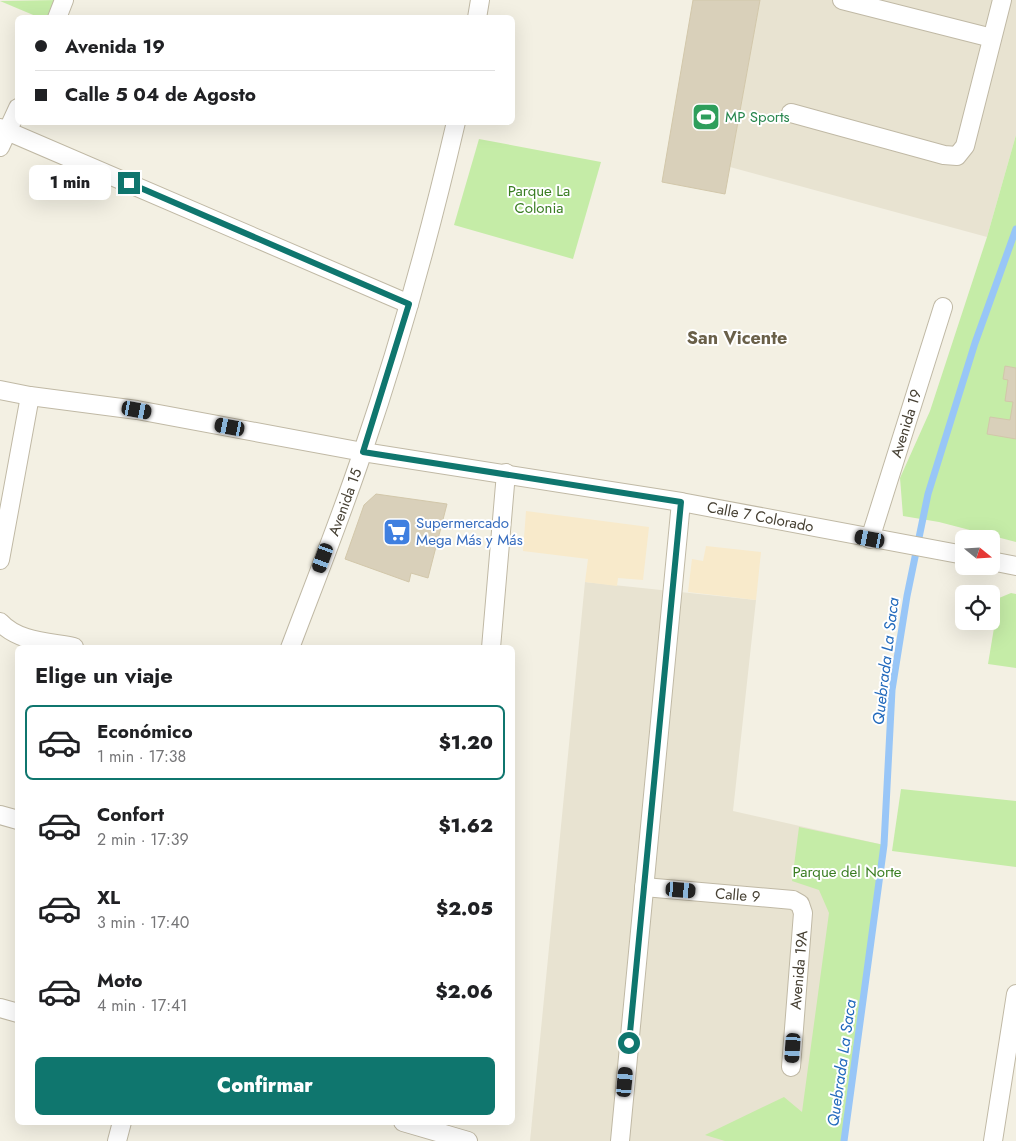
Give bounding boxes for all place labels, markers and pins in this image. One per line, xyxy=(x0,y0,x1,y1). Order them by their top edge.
sports icon: MP Sports xyxy=(691,102,721,132)
place label: MP Sports xyxy=(725,106,790,128)
place label: Supermercado Mega Más y Más xyxy=(416,512,523,551)
supermarket icon: Supermercado Mega Más y Más xyxy=(382,517,412,547)

